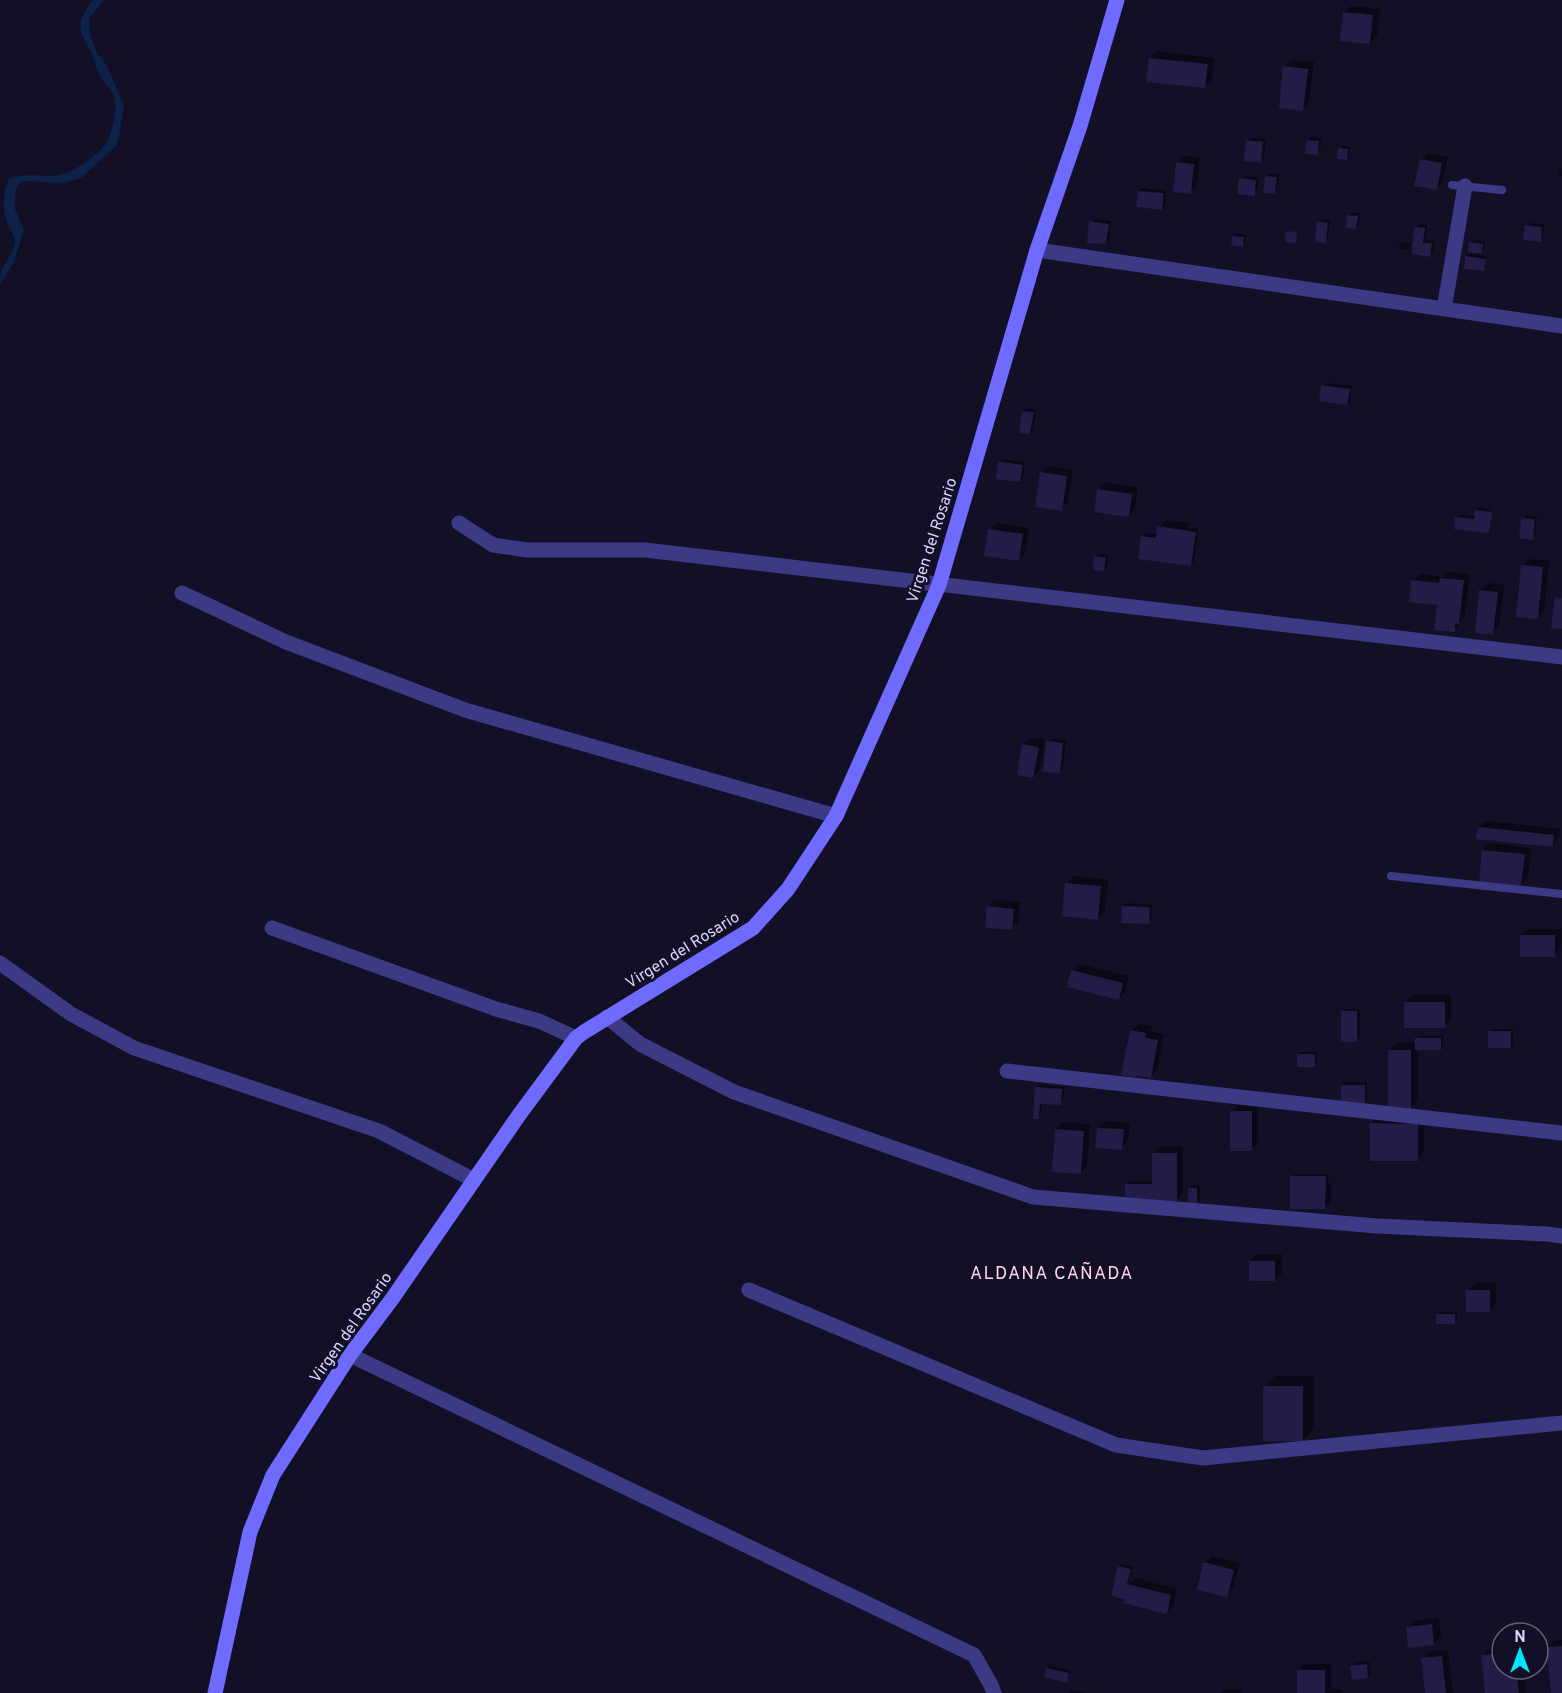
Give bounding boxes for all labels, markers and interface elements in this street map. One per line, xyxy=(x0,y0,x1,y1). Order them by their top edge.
street label: Virgen del Rosario xyxy=(903,475,963,606)
street label: Virgen del Rosario xyxy=(622,908,744,994)
district label: ALDANA CAÑADA xyxy=(970,1261,1134,1286)
street label: Virgen del Rosario xyxy=(306,1269,397,1387)
north arrow xyxy=(1490,1621,1550,1681)
text: N xyxy=(1514,1628,1526,1648)

